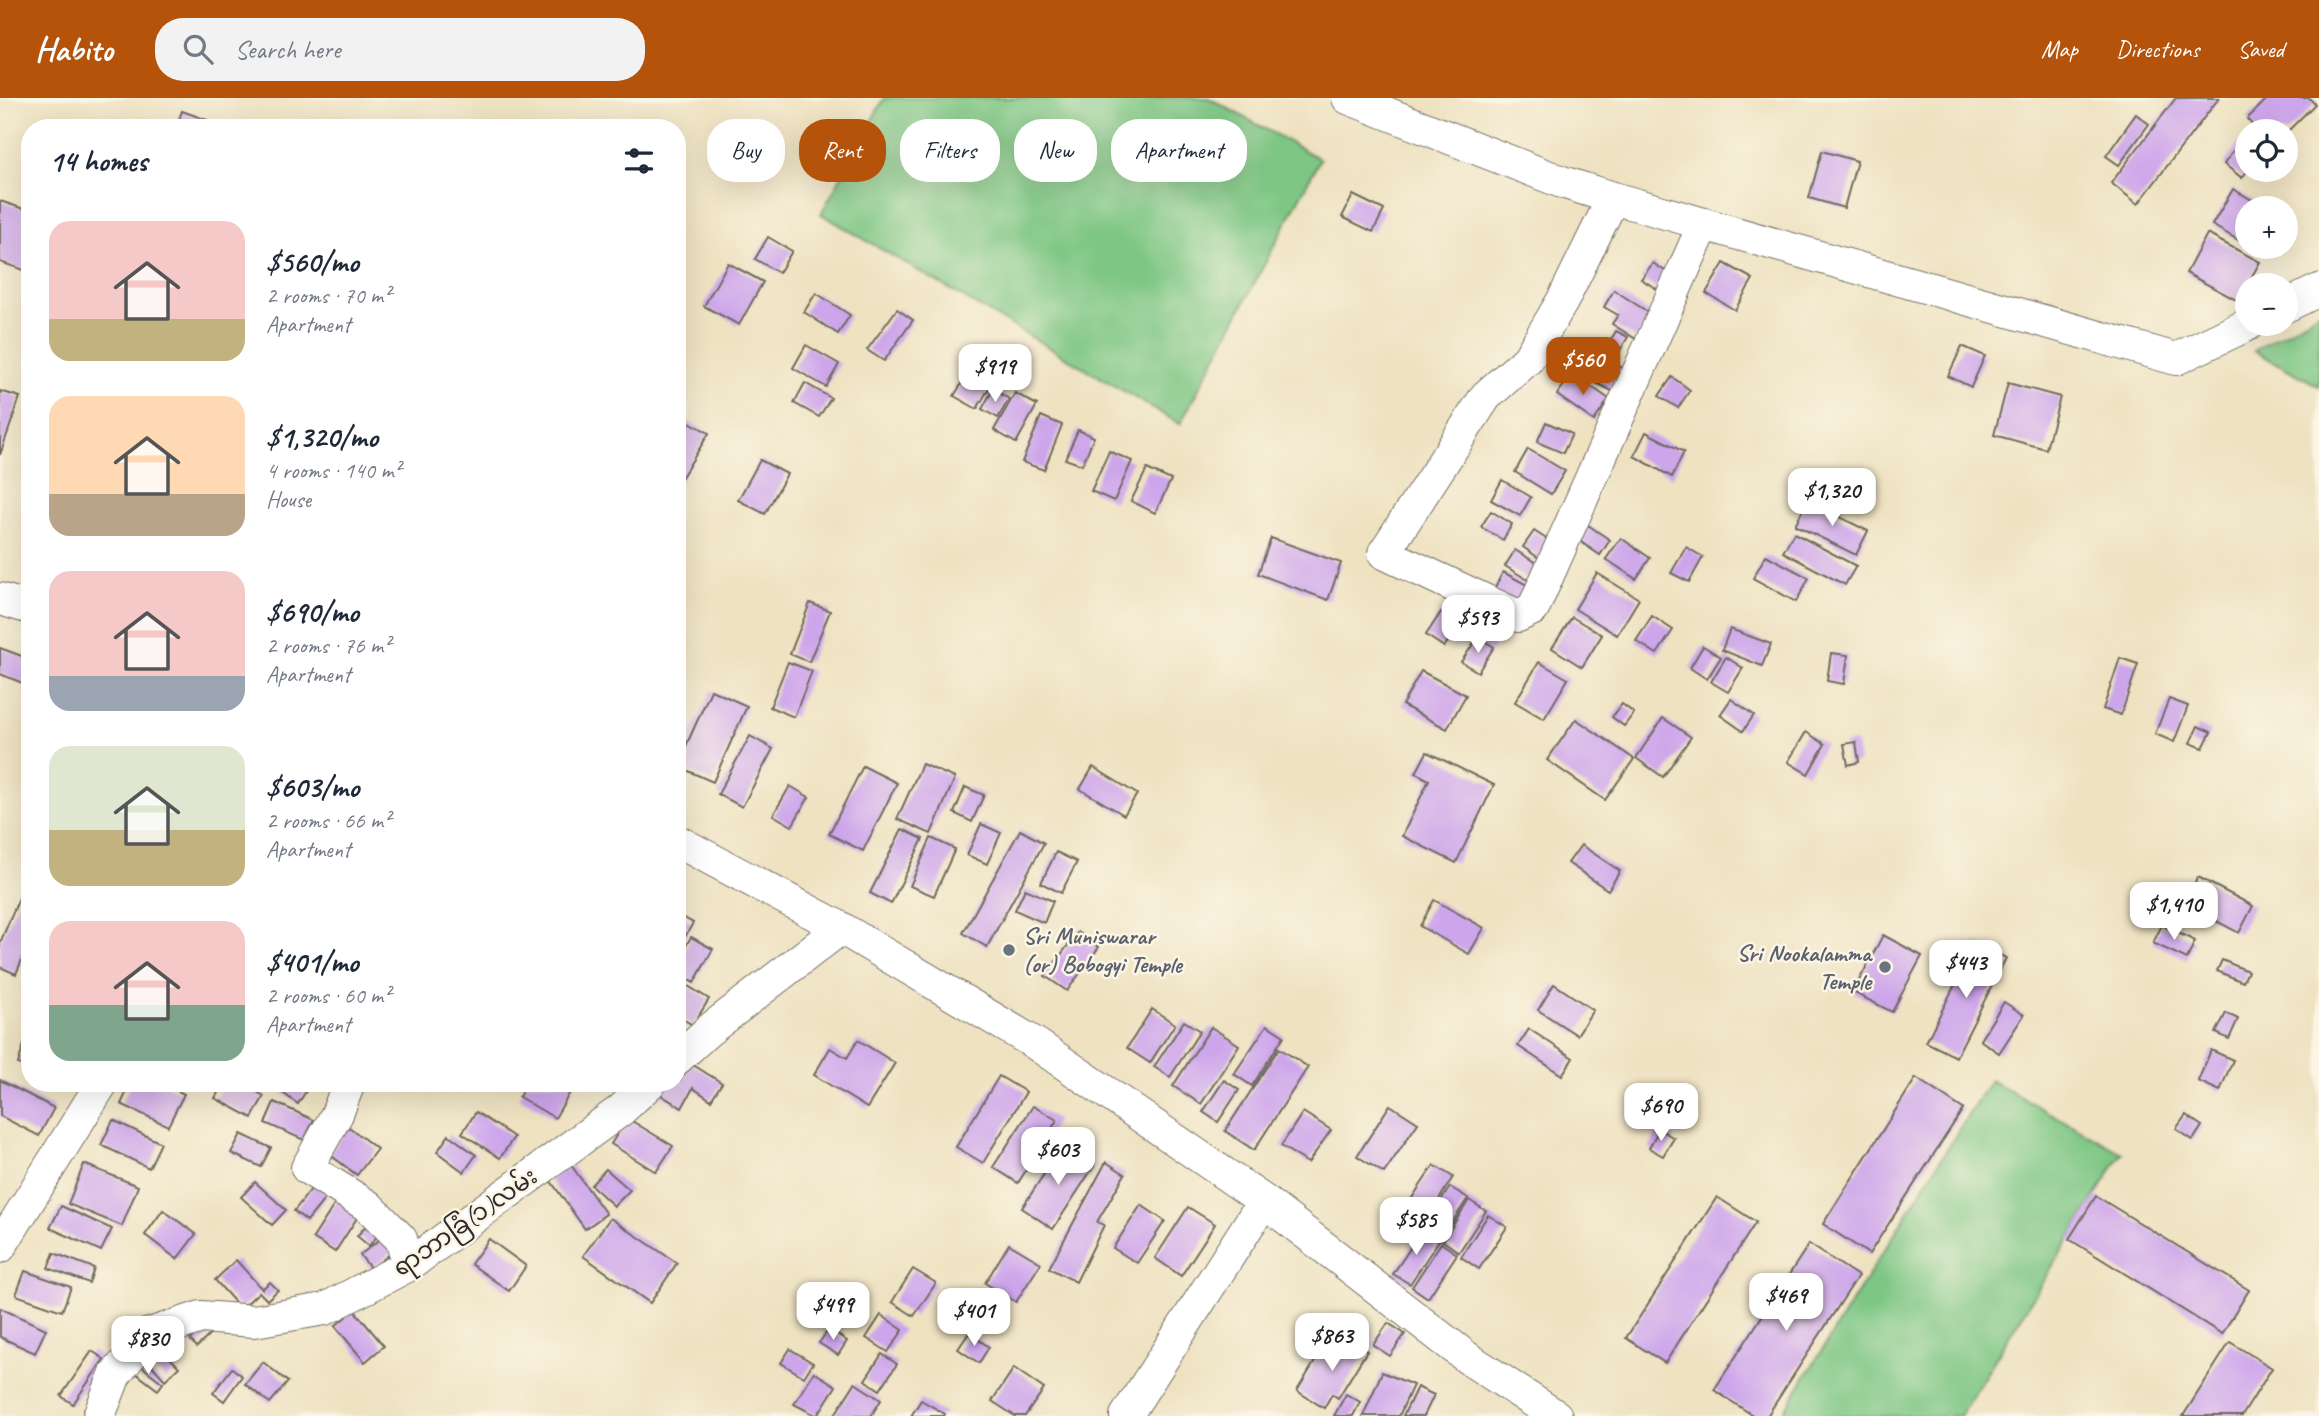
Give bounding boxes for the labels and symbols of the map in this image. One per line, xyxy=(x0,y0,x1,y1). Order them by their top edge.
pin: $560 xyxy=(1542,338,1624,397)
pin: $919 xyxy=(954,344,1036,404)
pin: $1,320 xyxy=(1775,468,1889,528)
pin: $593 xyxy=(1437,596,1519,655)
pin: $1,410 xyxy=(2117,882,2231,942)
place label: Sri Muniswarar (or) Bobogyi Temple xyxy=(1023,921,1184,979)
place label: Sri Nookalamma Temple xyxy=(1737,938,1873,996)
pin: $443 xyxy=(1925,940,2007,1000)
marker: Sri Muniswarar (or) Bobogyi Temple xyxy=(1001,942,1017,958)
marker: Sri Nookalamma Temple xyxy=(1877,959,1893,975)
pin: $690 xyxy=(1620,1084,1702,1143)
pin: $603 xyxy=(1017,1128,1099,1187)
street label: ရာဘာခြံ(၁)လမ်း xyxy=(386,1160,545,1286)
pin: $585 xyxy=(1375,1198,1457,1257)
pin: $469 xyxy=(1745,1274,1827,1333)
pin: $499 xyxy=(792,1282,874,1342)
pin: $401 xyxy=(933,1288,1015,1348)
pin: $863 xyxy=(1291,1314,1373,1373)
pin: $830 xyxy=(107,1316,189,1376)

